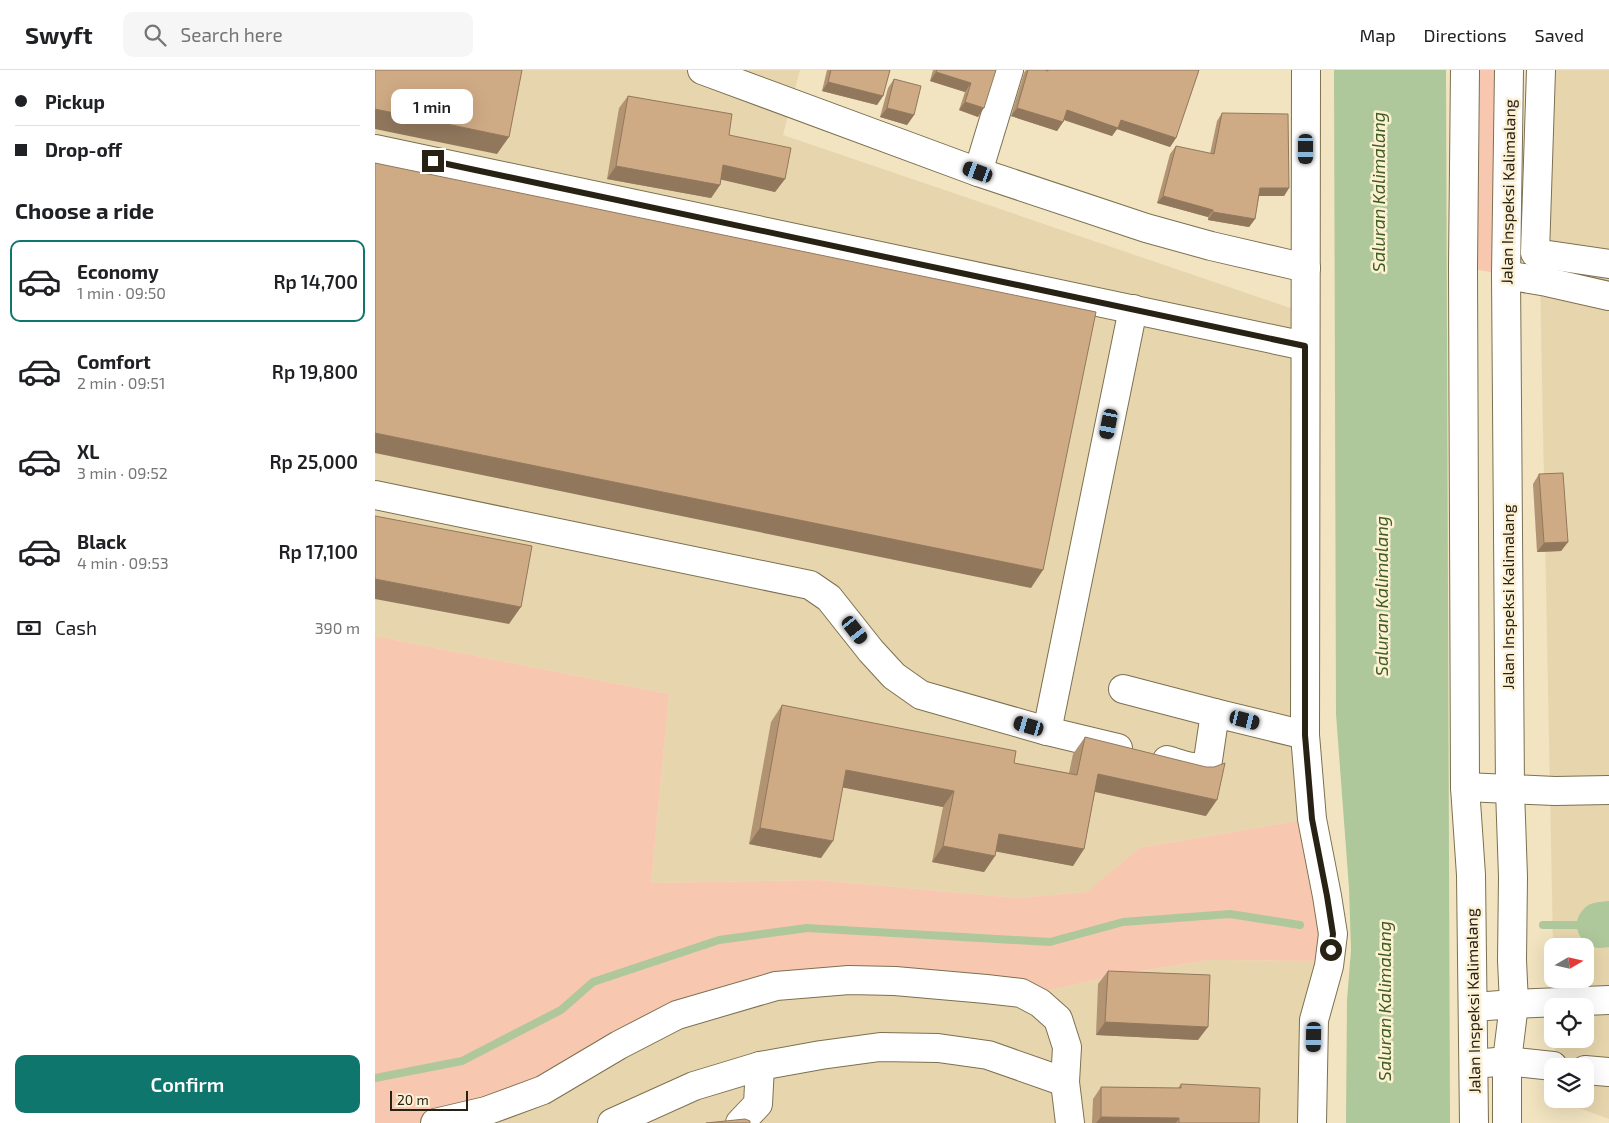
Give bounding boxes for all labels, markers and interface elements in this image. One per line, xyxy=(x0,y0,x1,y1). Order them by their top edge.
search box xyxy=(123,12,473,57)
text: Swyft xyxy=(25,20,93,49)
icon: search xyxy=(141,21,169,49)
text: Search here xyxy=(181,23,283,46)
text: Map xyxy=(1359,24,1396,46)
text: Directions xyxy=(1424,24,1507,46)
text: Saved xyxy=(1535,24,1584,46)
callout: 1 min xyxy=(392,88,474,124)
text: Pickup xyxy=(45,90,105,113)
text: 1 min xyxy=(413,97,451,116)
street label: Jalan Inspeksi Kalimalang xyxy=(1496,99,1519,285)
water label: Saluran Kalimalang xyxy=(1367,112,1389,272)
car xyxy=(1298,134,1313,164)
text: Drop-off xyxy=(45,138,122,161)
route end xyxy=(422,150,444,172)
car xyxy=(961,160,994,184)
text: Choose a ride xyxy=(15,197,154,223)
icon: car xyxy=(17,259,62,304)
text: Economy xyxy=(77,260,159,283)
text: Rp 14,700 xyxy=(273,270,358,293)
text: 1 min · 09:50 xyxy=(77,283,166,302)
icon: car xyxy=(17,349,62,394)
text: Comfort xyxy=(77,350,151,373)
text: Rp 19,800 xyxy=(272,360,358,383)
text: 2 min · 09:51 xyxy=(77,373,165,392)
car xyxy=(1098,408,1119,440)
icon: car xyxy=(17,439,62,484)
text: XL xyxy=(77,440,99,463)
text: Rp 25,000 xyxy=(270,450,358,473)
text: 3 min · 09:52 xyxy=(77,463,168,482)
street label: Jalan Inspeksi Kalimalang xyxy=(1498,504,1517,690)
water label: Saluran Kalimalang xyxy=(1370,516,1392,676)
icon: car xyxy=(17,529,62,574)
text: Black xyxy=(77,530,127,553)
text: Rp 17,100 xyxy=(278,540,358,563)
text: 4 min · 09:53 xyxy=(77,553,169,572)
icon: cash xyxy=(15,614,43,642)
car xyxy=(839,614,870,646)
text: Cash xyxy=(55,616,97,639)
text: 390 m xyxy=(315,618,360,637)
car xyxy=(1228,709,1261,731)
car xyxy=(1012,715,1045,737)
street label: Jalan Inspeksi Kalimalang xyxy=(1461,908,1484,1094)
water label: Saluran Kalimalang xyxy=(1373,921,1395,1081)
north arrow xyxy=(1544,938,1594,988)
map controls xyxy=(1544,938,1594,1108)
route start xyxy=(1320,939,1342,961)
button: locate xyxy=(1544,998,1594,1048)
car xyxy=(1306,1022,1321,1052)
button: Confirm xyxy=(15,1055,360,1113)
button: layers xyxy=(1544,1058,1594,1108)
scale bar xyxy=(390,1088,467,1111)
text: 20 m xyxy=(397,1091,429,1108)

